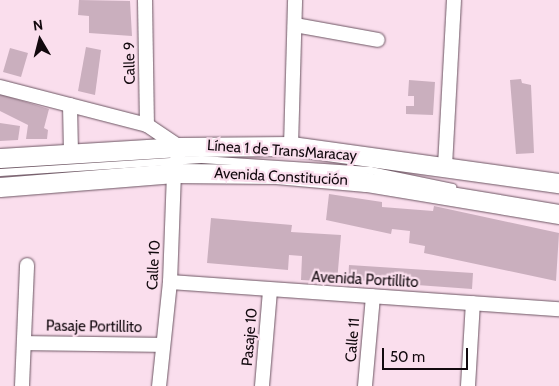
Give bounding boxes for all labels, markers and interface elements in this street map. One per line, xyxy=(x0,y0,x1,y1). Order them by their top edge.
north arrow xyxy=(15,15,65,65)
text: N xyxy=(32,16,44,35)
street label: Calle 9 xyxy=(121,41,139,85)
street label: Línea 1 de TransMaracay xyxy=(206,137,358,165)
street label: Avenida Constitución xyxy=(214,165,348,189)
street label: Calle 10 xyxy=(144,240,164,290)
street label: Avenida Portillito xyxy=(311,268,419,292)
street label: Pasaje 10 xyxy=(238,307,262,367)
street label: Pasaje Portillito xyxy=(46,317,142,337)
street label: Calle 11 xyxy=(342,317,364,363)
scale bar xyxy=(384,338,470,370)
text: 50 m xyxy=(390,348,425,366)

